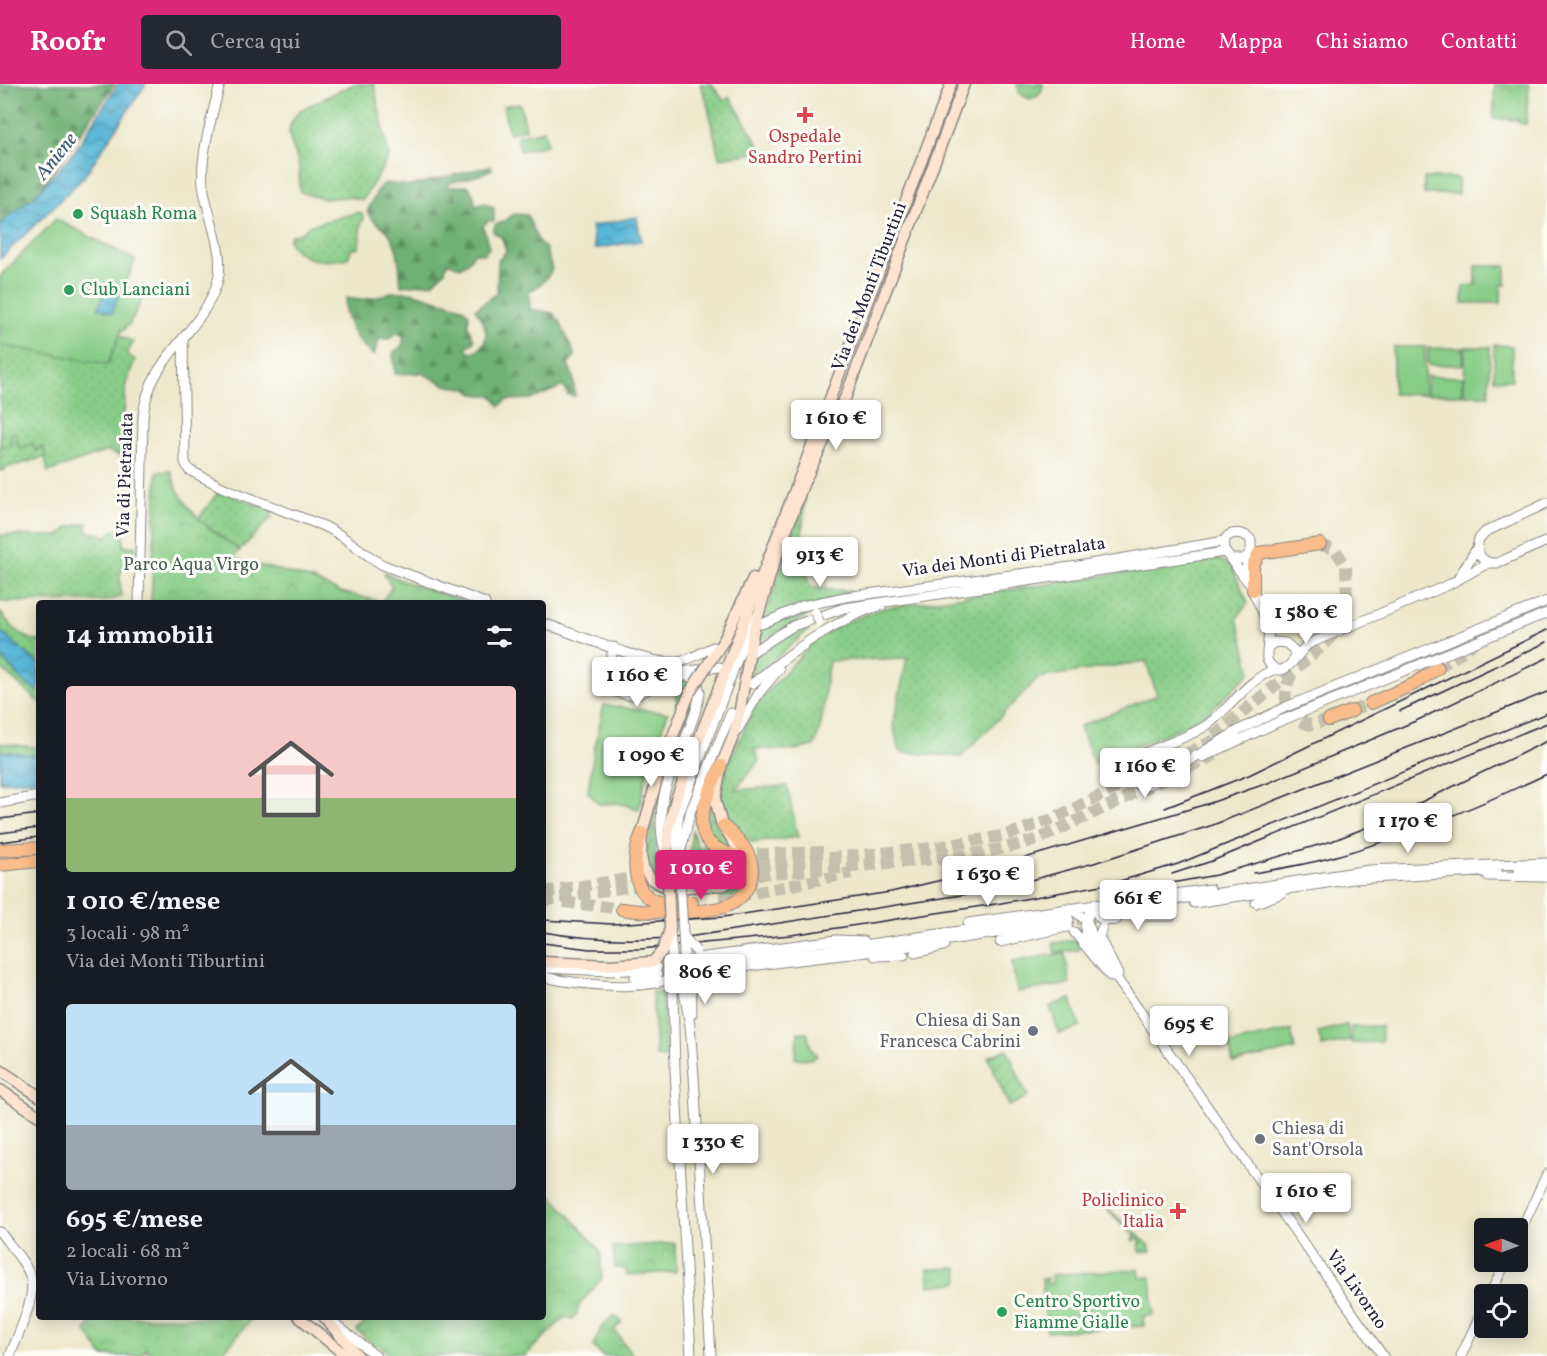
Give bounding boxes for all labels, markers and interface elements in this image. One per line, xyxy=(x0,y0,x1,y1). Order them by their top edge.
search box xyxy=(141,15,561,69)
text: Roofr xyxy=(30,23,105,62)
icon: search xyxy=(162,26,195,59)
text: Cerca qui xyxy=(210,27,301,58)
text: Home xyxy=(1130,28,1185,57)
text: Mappa xyxy=(1218,28,1283,57)
text: Chi siamo xyxy=(1316,28,1408,57)
text: Contatti xyxy=(1441,28,1517,57)
marker: Ospedale Sandro Pertini xyxy=(796,106,814,124)
place label: Ospedale Sandro Pertini xyxy=(748,125,862,171)
water label: Aniene xyxy=(29,127,85,187)
street label: Via dei Monti Tiburtini xyxy=(826,199,914,375)
place label: Squash Roma xyxy=(90,202,197,227)
marker: Squash Roma xyxy=(71,207,85,221)
place label: Club Lanciani xyxy=(81,278,190,303)
marker: Club Lanciani xyxy=(62,283,76,297)
pin: 1 610 € xyxy=(781,400,891,451)
text: 1 610 € xyxy=(805,405,867,433)
street label: Via di Pietralata xyxy=(111,412,141,538)
street label: Via dei Monti di Pietralata xyxy=(901,531,1107,585)
pin: 913 € xyxy=(778,537,862,588)
text: 913 € xyxy=(796,542,844,570)
park label: Parco Aqua Virgo xyxy=(123,553,259,578)
pin: 1 580 € xyxy=(1251,594,1361,645)
text: 1 580 € xyxy=(1274,599,1338,627)
text: 14 immobili xyxy=(66,618,214,654)
icon: filters xyxy=(483,620,516,653)
pin: 1 160 € xyxy=(582,657,692,708)
text: 1 160 € xyxy=(606,662,668,690)
icon: home xyxy=(237,725,345,833)
pin: 1 090 € xyxy=(596,737,706,788)
text: 1 090 € xyxy=(618,742,684,770)
pin: 1 160 € xyxy=(1090,748,1200,799)
text: 1 160 € xyxy=(1114,753,1176,781)
pin: 1 170 € xyxy=(1353,803,1463,854)
text: 1 170 € xyxy=(1378,808,1438,836)
pin: 1 010 € xyxy=(646,850,756,901)
text: 1 010 € xyxy=(669,855,733,883)
pin: 1 630 € xyxy=(933,856,1043,907)
text: 1 630 € xyxy=(956,861,1020,889)
pin: 661 € xyxy=(1096,880,1180,931)
text: 1 010 €/mese xyxy=(66,884,220,920)
text: 661 € xyxy=(1114,885,1162,913)
text: 3 locali · 98 m² xyxy=(66,920,189,948)
text: Via dei Monti Tiburtini xyxy=(66,948,265,976)
pin: 806 € xyxy=(663,954,747,1005)
text: 806 € xyxy=(678,959,732,987)
pin: 695 € xyxy=(1147,1006,1231,1057)
place label: Chiesa di San Francesca Cabrini xyxy=(880,1009,1021,1055)
text: 695 € xyxy=(1164,1011,1214,1039)
marker: Chiesa di San Francesca Cabrini xyxy=(1026,1024,1040,1038)
icon: home xyxy=(237,1043,345,1151)
place label: Chiesa di Sant'Orsola xyxy=(1272,1117,1364,1163)
pin: 1 330 € xyxy=(658,1124,768,1175)
text: 1 330 € xyxy=(681,1129,745,1157)
marker: Chiesa di Sant'Orsola xyxy=(1253,1132,1267,1146)
pin: 1 610 € xyxy=(1251,1173,1361,1224)
text: 1 610 € xyxy=(1275,1178,1337,1206)
place label: Policlinico Italia xyxy=(1082,1189,1164,1235)
text: 695 €/mese xyxy=(66,1202,203,1238)
marker: Policlinico Italia xyxy=(1169,1202,1187,1220)
north arrow xyxy=(1474,1218,1528,1272)
map controls xyxy=(1474,1218,1528,1338)
text: 2 locali · 68 m² xyxy=(66,1238,190,1266)
street label: Via Livorno xyxy=(1319,1245,1393,1335)
text: Via Livorno xyxy=(66,1266,168,1294)
button: locate xyxy=(1474,1284,1528,1338)
place label: Centro Sportivo Fiamme Gialle xyxy=(1014,1290,1140,1336)
marker: Centro Sportivo Fiamme Gialle xyxy=(995,1305,1009,1319)

